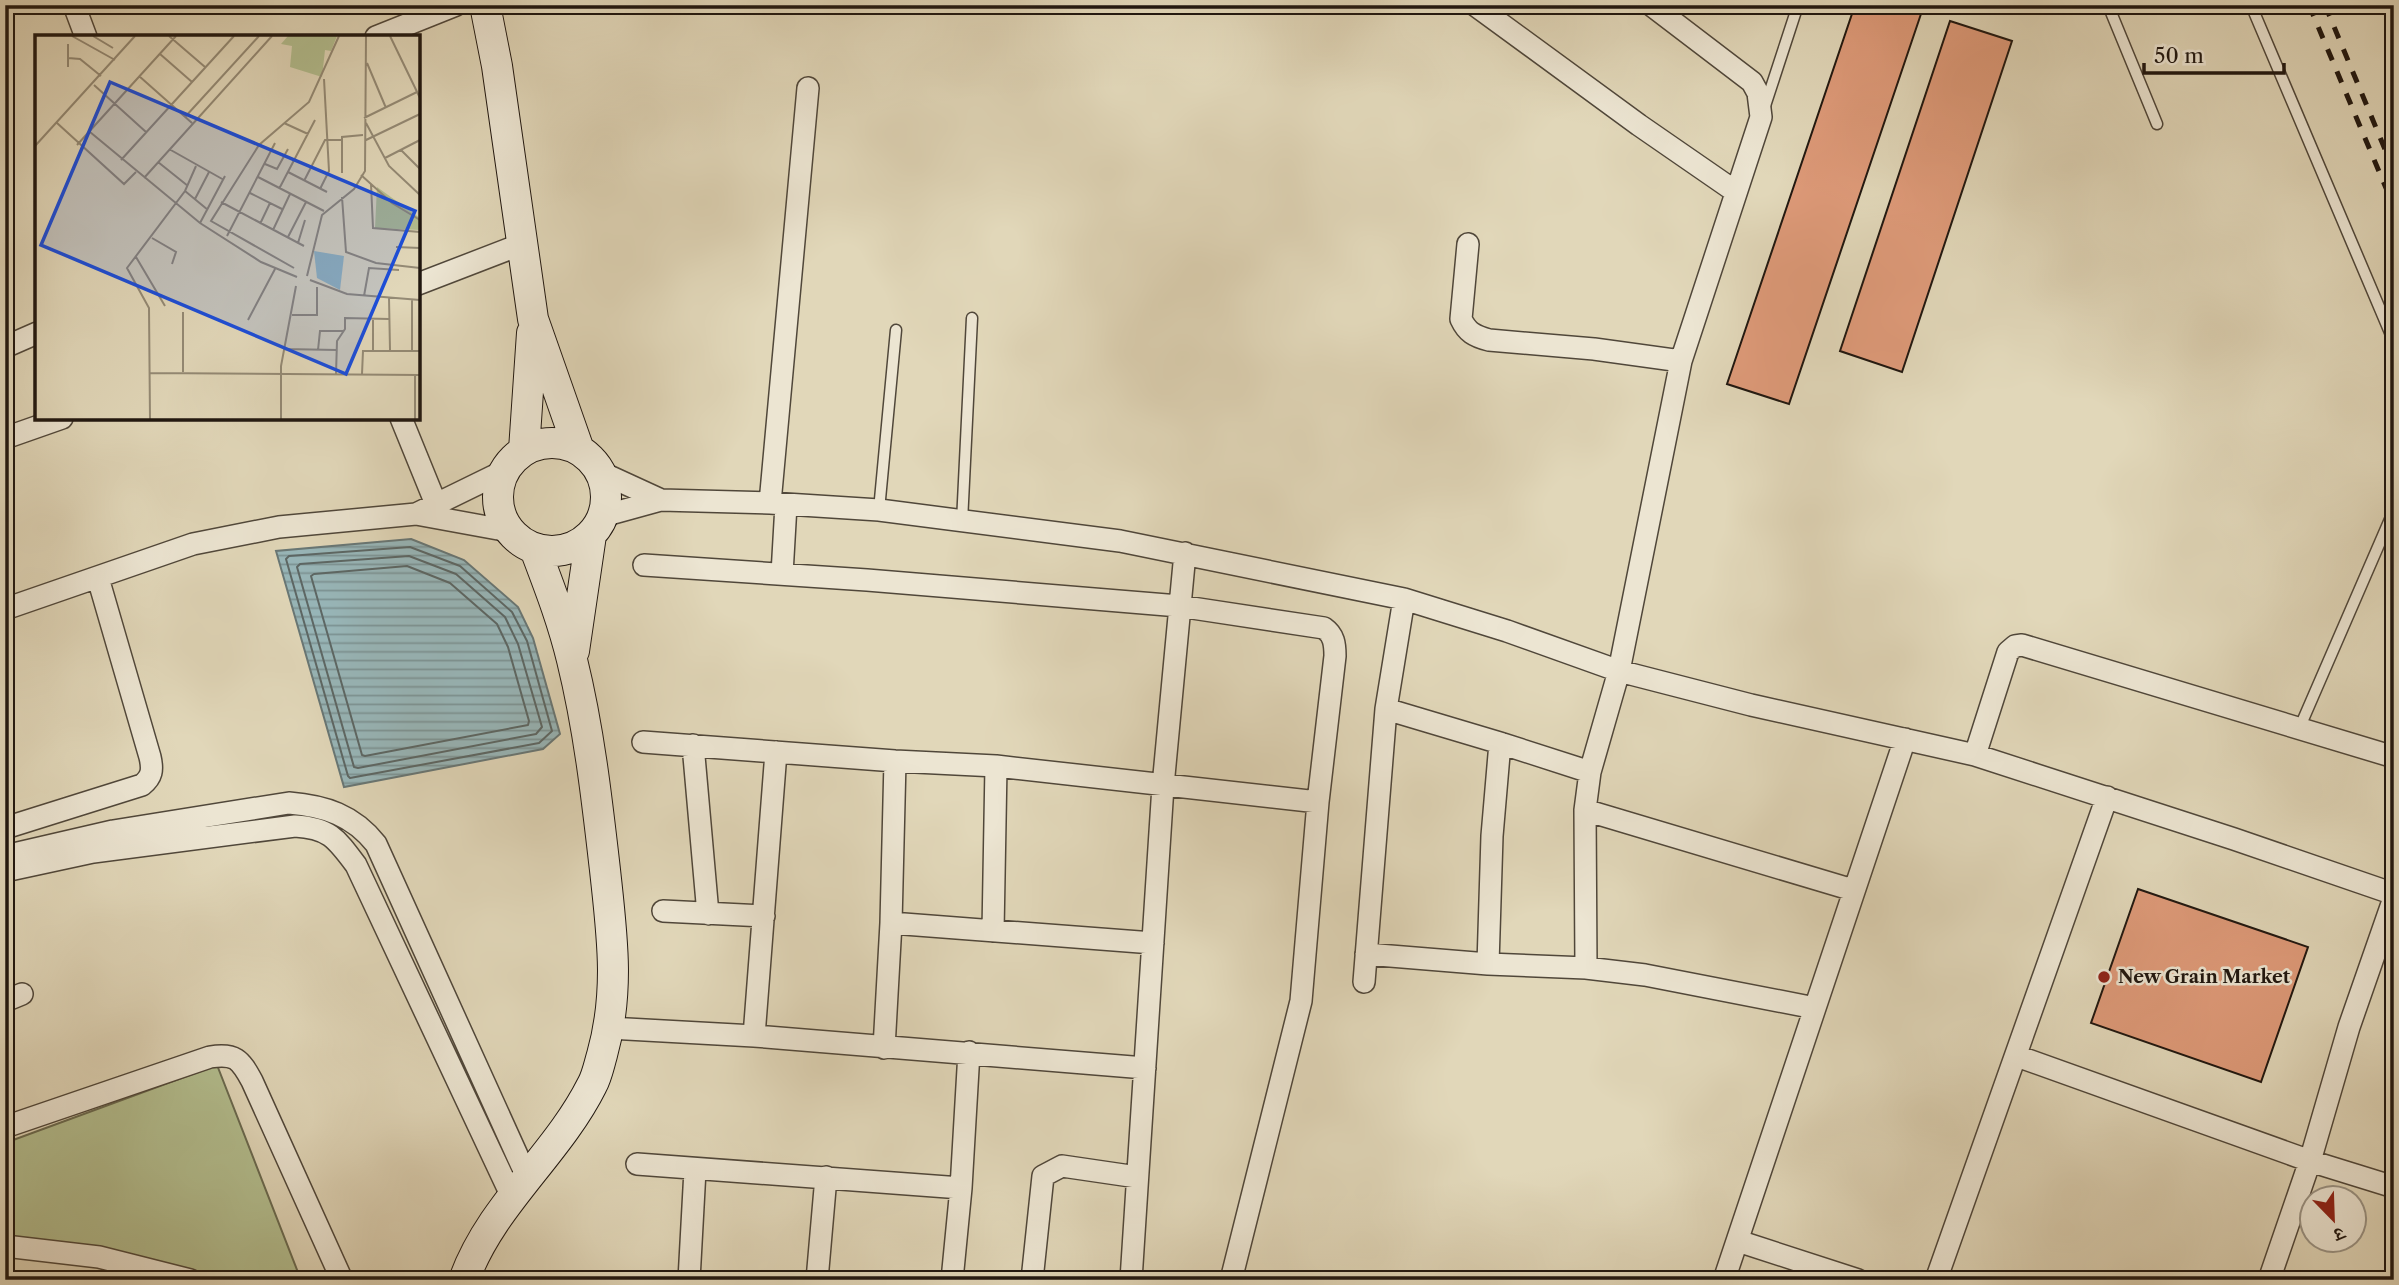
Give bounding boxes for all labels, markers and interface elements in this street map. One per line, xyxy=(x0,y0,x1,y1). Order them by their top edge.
scale bar xyxy=(2144,32,2284,76)
inset map xyxy=(35,35,420,420)
text: 50 m xyxy=(2154,43,2204,68)
place label: New Grain Market xyxy=(2118,966,2291,988)
marker: New Grain Market xyxy=(2096,969,2112,985)
north arrow xyxy=(2298,1184,2368,1254)
text: उ xyxy=(2329,1221,2350,1247)

